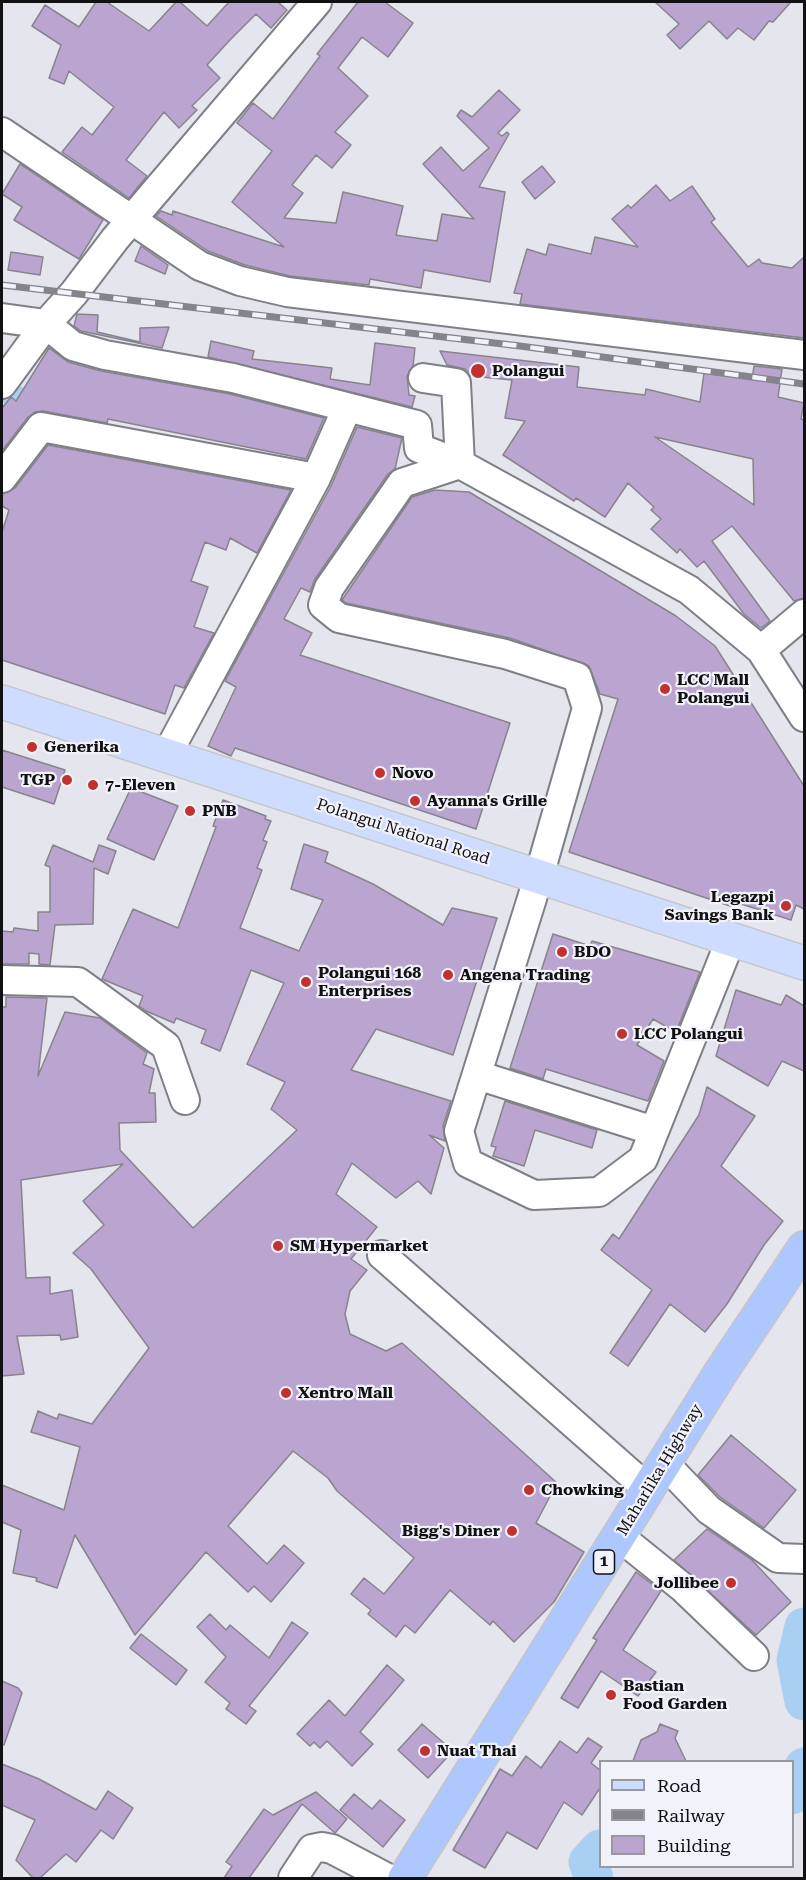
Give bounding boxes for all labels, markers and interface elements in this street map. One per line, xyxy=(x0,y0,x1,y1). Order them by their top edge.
place label: Polangui xyxy=(492,361,564,381)
marker: Polangui xyxy=(469,362,487,380)
place label: LCC Mall Polangui xyxy=(677,670,749,708)
marker: LCC Mall Polangui xyxy=(658,682,672,696)
place label: Generika xyxy=(44,737,119,757)
marker: Generika xyxy=(25,740,39,754)
place label: Novo xyxy=(392,763,434,783)
marker: Novo xyxy=(373,766,387,780)
place label: TGP xyxy=(20,770,55,790)
marker: TGP xyxy=(60,773,74,787)
place label: 7-Eleven xyxy=(105,775,175,795)
marker: 7-Eleven xyxy=(86,778,100,792)
place label: Ayanna's Grille xyxy=(427,791,547,811)
marker: Ayanna's Grille xyxy=(408,794,422,808)
street label: Polangui National Road xyxy=(314,795,492,869)
place label: PNB xyxy=(202,801,237,821)
marker: PNB xyxy=(183,804,197,818)
place label: Legazpi Savings Bank xyxy=(665,887,774,925)
marker: Legazpi Savings Bank xyxy=(779,899,793,913)
place label: BDO xyxy=(574,942,611,962)
marker: BDO xyxy=(555,945,569,959)
place label: Polangui 168 Enterprises xyxy=(318,963,421,1001)
place label: Angena Trading xyxy=(460,965,590,985)
marker: Angena Trading xyxy=(441,968,455,982)
marker: Polangui 168 Enterprises xyxy=(299,975,313,989)
place label: LCC Polangui xyxy=(634,1024,743,1044)
marker: LCC Polangui xyxy=(615,1027,629,1041)
place label: SM Hypermarket xyxy=(290,1236,428,1256)
marker: SM Hypermarket xyxy=(271,1239,285,1253)
place label: Xentro Mall xyxy=(298,1383,393,1403)
marker: Xentro Mall xyxy=(279,1386,293,1400)
street label: Maharlika Highway xyxy=(613,1401,707,1539)
place label: Chowking xyxy=(541,1480,624,1500)
marker: Chowking xyxy=(522,1483,536,1497)
place label: Bigg's Diner xyxy=(402,1521,500,1541)
marker: Bigg's Diner xyxy=(505,1524,519,1538)
road number: 1 xyxy=(594,1550,614,1574)
place label: Jollibee xyxy=(654,1573,719,1593)
marker: Jollibee xyxy=(724,1576,738,1590)
place label: Bastian Food Garden xyxy=(623,1676,727,1714)
marker: Bastian Food Garden xyxy=(604,1688,618,1702)
place label: Nuat Thai xyxy=(437,1741,517,1761)
marker: Nuat Thai xyxy=(418,1744,432,1758)
legend xyxy=(599,1760,794,1868)
text: Road xyxy=(657,1775,701,1796)
text: Railway xyxy=(657,1805,725,1826)
text: Building xyxy=(657,1835,731,1856)

